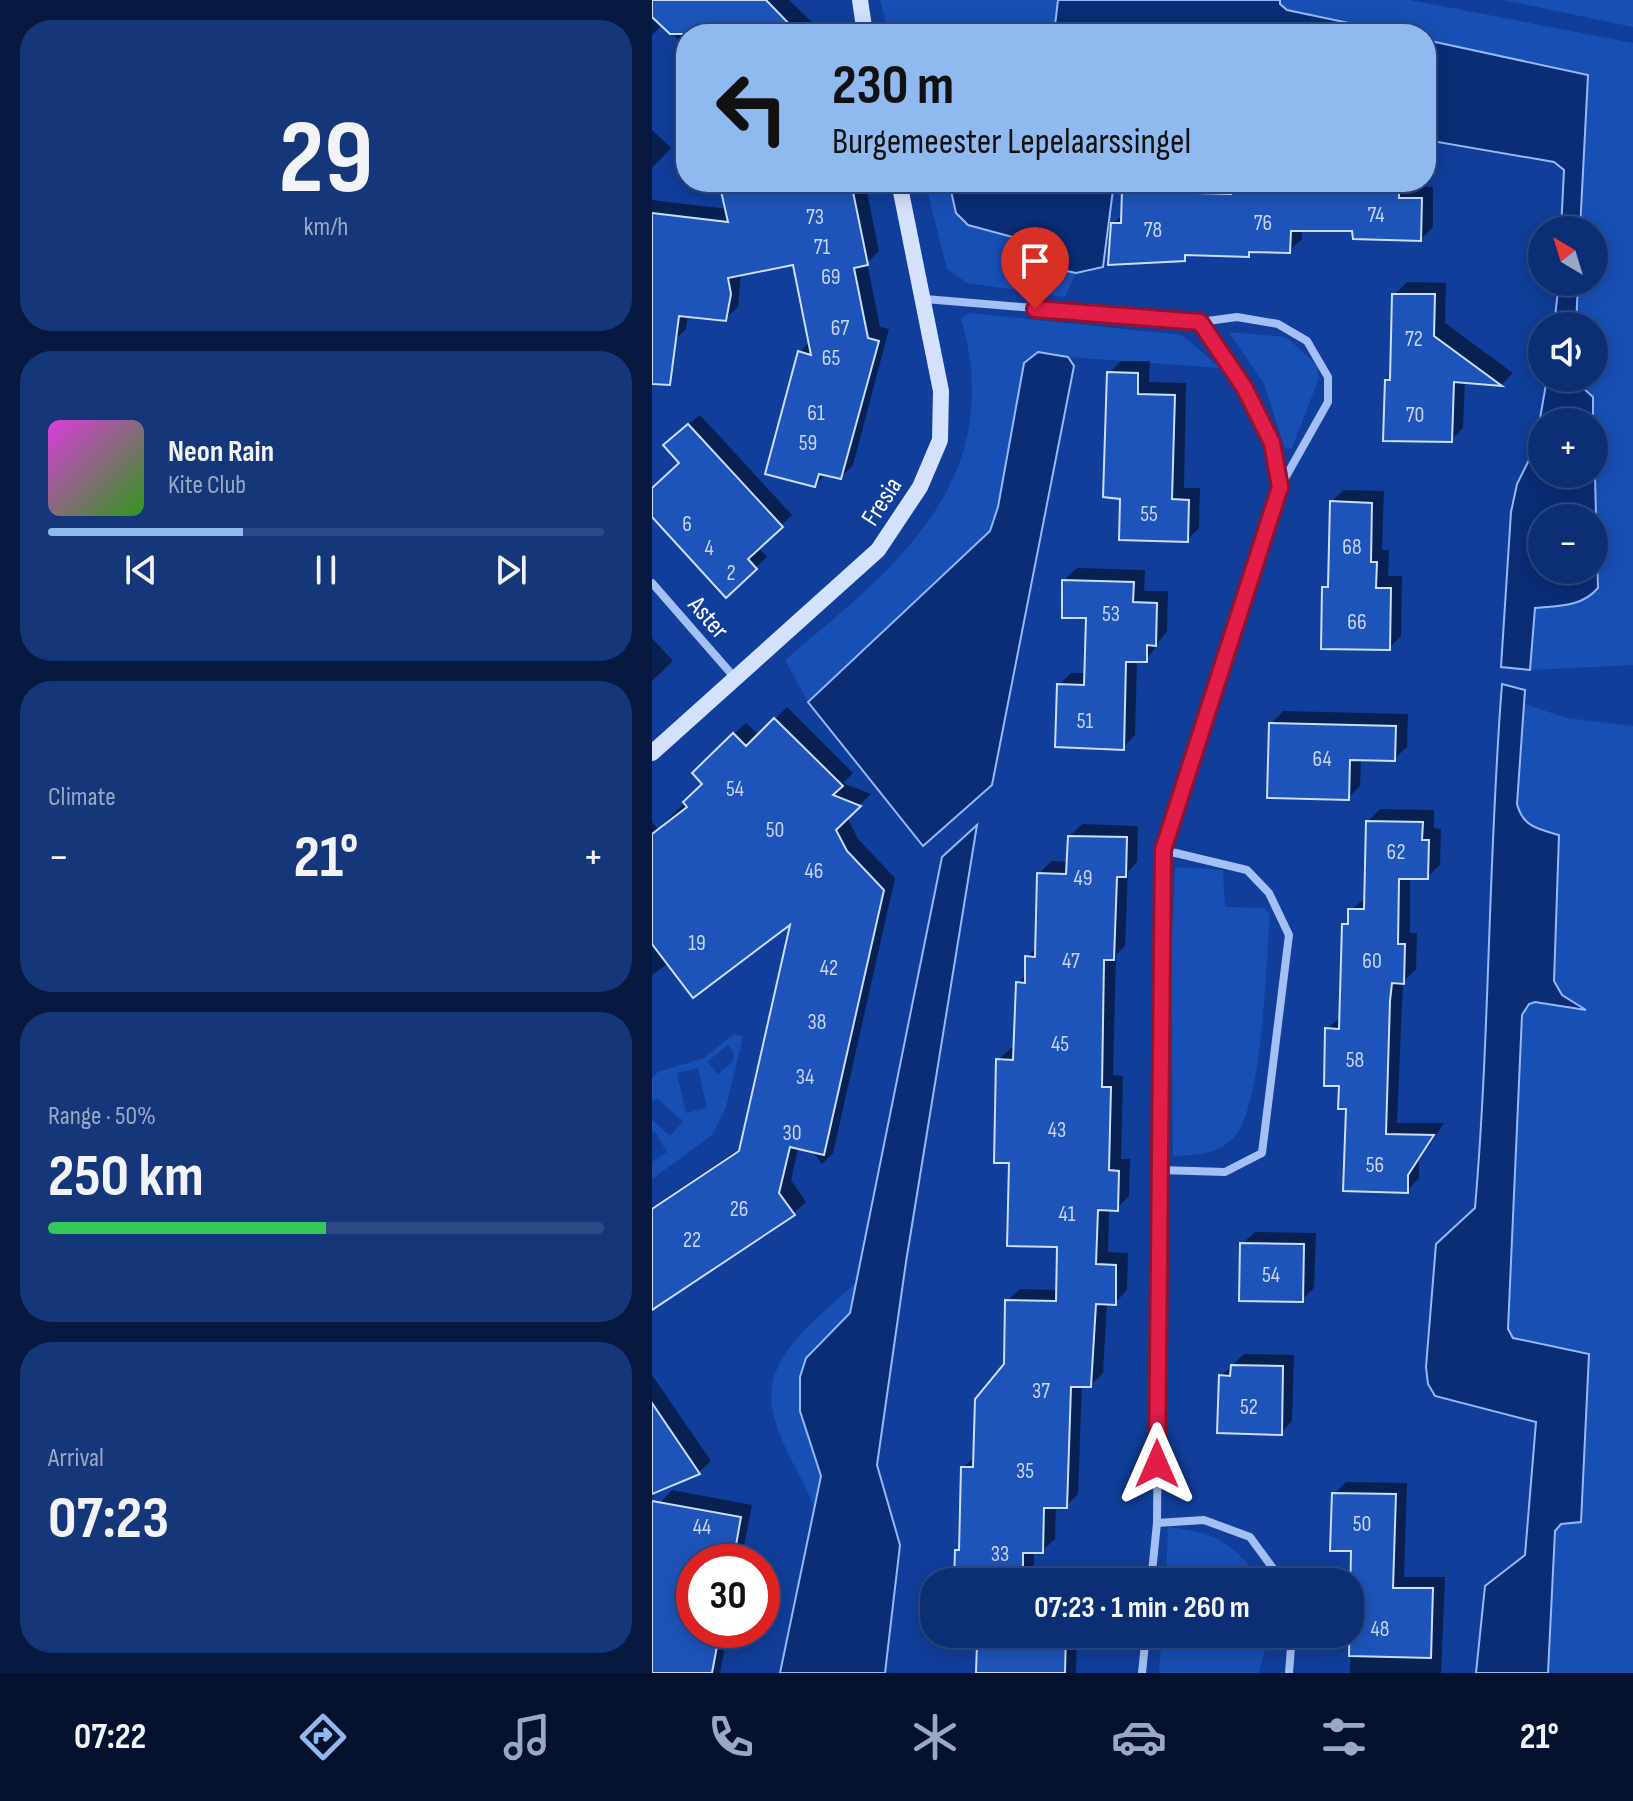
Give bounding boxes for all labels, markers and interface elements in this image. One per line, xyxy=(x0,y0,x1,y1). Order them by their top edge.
text: 230 m xyxy=(832,53,954,120)
icon: left xyxy=(700,56,804,160)
text: 29 xyxy=(279,97,373,222)
text: Burgemeester Lepelaarssingel xyxy=(832,121,1191,164)
house number: 74 xyxy=(1368,202,1384,229)
house number: 73 xyxy=(806,204,824,231)
house number: 76 xyxy=(1254,210,1272,237)
text: km/h xyxy=(304,212,348,243)
north arrow xyxy=(1528,216,1608,296)
map controls xyxy=(1528,216,1608,584)
house number: 78 xyxy=(1144,217,1162,244)
pin xyxy=(1001,227,1069,309)
house number: 71 xyxy=(814,234,831,261)
icon: arrive xyxy=(1013,239,1057,283)
house number: 69 xyxy=(821,264,841,291)
button: sound xyxy=(1528,312,1608,392)
house number: 67 xyxy=(831,315,849,342)
house number: 72 xyxy=(1405,326,1423,353)
house number: 65 xyxy=(822,345,840,372)
house number: 61 xyxy=(807,400,825,427)
house number: 70 xyxy=(1406,402,1424,429)
button: + xyxy=(1528,408,1608,488)
house number: 59 xyxy=(799,430,817,457)
text: Neon Rain xyxy=(168,434,274,470)
text: Kite Club xyxy=(168,470,246,501)
street label: Fresia xyxy=(855,472,909,532)
house number: 55 xyxy=(1140,501,1158,528)
button: − xyxy=(1528,504,1608,584)
house number: 6 xyxy=(682,511,692,538)
house number: 68 xyxy=(1342,534,1362,561)
house number: 4 xyxy=(704,535,714,562)
icon: previous xyxy=(119,548,163,592)
icon: pause xyxy=(304,548,348,592)
icon: next xyxy=(489,548,533,592)
house number: 2 xyxy=(726,560,736,587)
street label: Aster xyxy=(680,590,735,646)
house number: 53 xyxy=(1102,601,1120,628)
house number: 66 xyxy=(1347,609,1367,636)
house number: 51 xyxy=(1077,708,1094,735)
house number: 64 xyxy=(1312,746,1332,773)
house number: 54 xyxy=(726,776,744,803)
text: Climate xyxy=(48,782,116,813)
house number: 50 xyxy=(766,817,784,844)
text: 21° xyxy=(293,822,359,894)
text: − xyxy=(48,831,70,884)
text: + xyxy=(582,831,604,884)
house number: 62 xyxy=(1387,839,1405,866)
house number: 46 xyxy=(805,858,823,885)
house number: 49 xyxy=(1074,865,1093,892)
house number: 19 xyxy=(688,930,706,957)
house number: 47 xyxy=(1062,948,1080,975)
house number: 60 xyxy=(1362,948,1382,975)
house number: 42 xyxy=(820,955,838,982)
house number: 38 xyxy=(808,1009,826,1036)
house number: 45 xyxy=(1051,1031,1069,1058)
house number: 58 xyxy=(1346,1047,1364,1074)
house number: 34 xyxy=(796,1064,814,1091)
text: Range · 50% xyxy=(48,1101,156,1132)
house number: 43 xyxy=(1048,1117,1066,1144)
house number: 30 xyxy=(782,1120,802,1147)
text: 250 km xyxy=(48,1141,204,1213)
house number: 56 xyxy=(1366,1152,1384,1179)
house number: 26 xyxy=(730,1196,748,1223)
house number: 41 xyxy=(1059,1201,1076,1228)
house number: 22 xyxy=(683,1227,701,1254)
house number: 54 xyxy=(1262,1262,1280,1289)
house number: 37 xyxy=(1032,1378,1050,1405)
house number: 52 xyxy=(1240,1394,1258,1421)
position arrow xyxy=(1115,1422,1199,1506)
text: Arrival xyxy=(48,1443,104,1474)
house number: 35 xyxy=(1016,1458,1034,1485)
text: 07:23 xyxy=(48,1483,169,1555)
house number: 50 xyxy=(1353,1511,1371,1538)
house number: 44 xyxy=(693,1514,711,1541)
house number: 33 xyxy=(991,1541,1009,1568)
speed limit sign: 30 xyxy=(676,1544,780,1648)
text: 07:23 · 1 min · 260 m xyxy=(1034,1590,1250,1626)
house number: 48 xyxy=(1371,1616,1389,1643)
icon: directions xyxy=(295,1709,351,1765)
icon: music xyxy=(499,1709,555,1765)
icon: phone xyxy=(703,1709,759,1765)
icon: climate xyxy=(907,1709,963,1765)
icon: car xyxy=(1111,1709,1167,1765)
icon: filters xyxy=(1316,1709,1372,1765)
text: 07:22 xyxy=(74,1716,146,1759)
text: 21° xyxy=(1520,1716,1559,1759)

